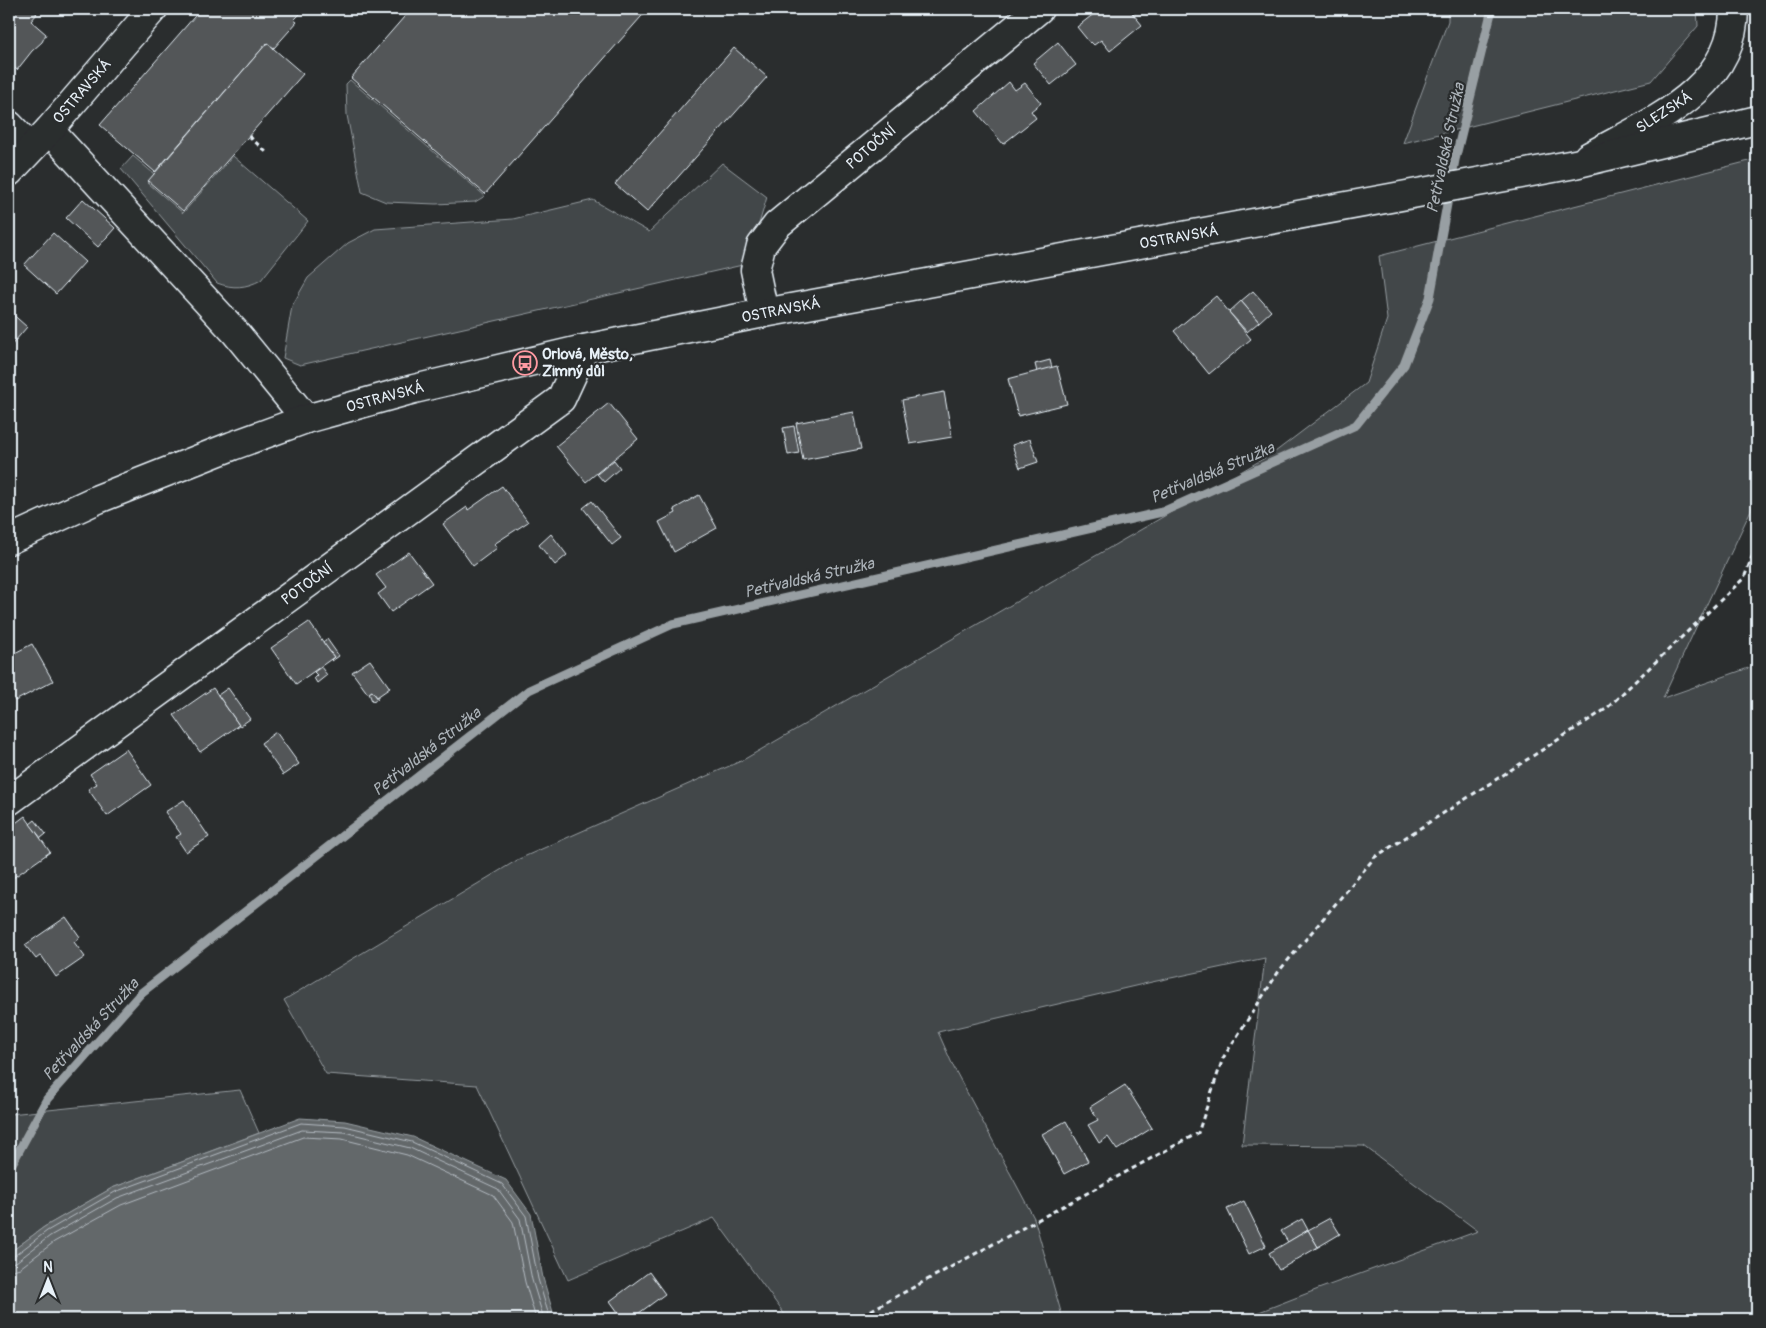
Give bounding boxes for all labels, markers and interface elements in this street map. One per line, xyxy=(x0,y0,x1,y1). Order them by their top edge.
street label: OSTRAVSKÁ xyxy=(49,55,116,128)
water label: Petřvaldská Stružka xyxy=(1422,80,1470,215)
street label: SLEZSKÁ xyxy=(1633,87,1696,138)
street label: POTOČNÍ xyxy=(842,121,901,174)
street label: OSTRAVSKÁ xyxy=(1138,221,1220,254)
street label: OSTRAVSKÁ xyxy=(740,294,822,327)
place label: Orlová, Město, Zimný důl xyxy=(542,345,633,381)
bus stop icon: Orlová, Město, Zimný důl xyxy=(512,350,538,376)
street label: OSTRAVSKÁ xyxy=(344,378,426,417)
water label: Petřvaldská Stružka xyxy=(1148,437,1279,508)
water label: Petřvaldská Stružka xyxy=(742,553,878,603)
street label: POTOČNÍ xyxy=(278,559,338,610)
water label: Petřvaldská Stružka xyxy=(368,702,486,800)
water label: Petřvaldská Stružka xyxy=(38,973,144,1085)
north arrow xyxy=(22,1256,72,1306)
text: N xyxy=(43,1259,53,1276)

